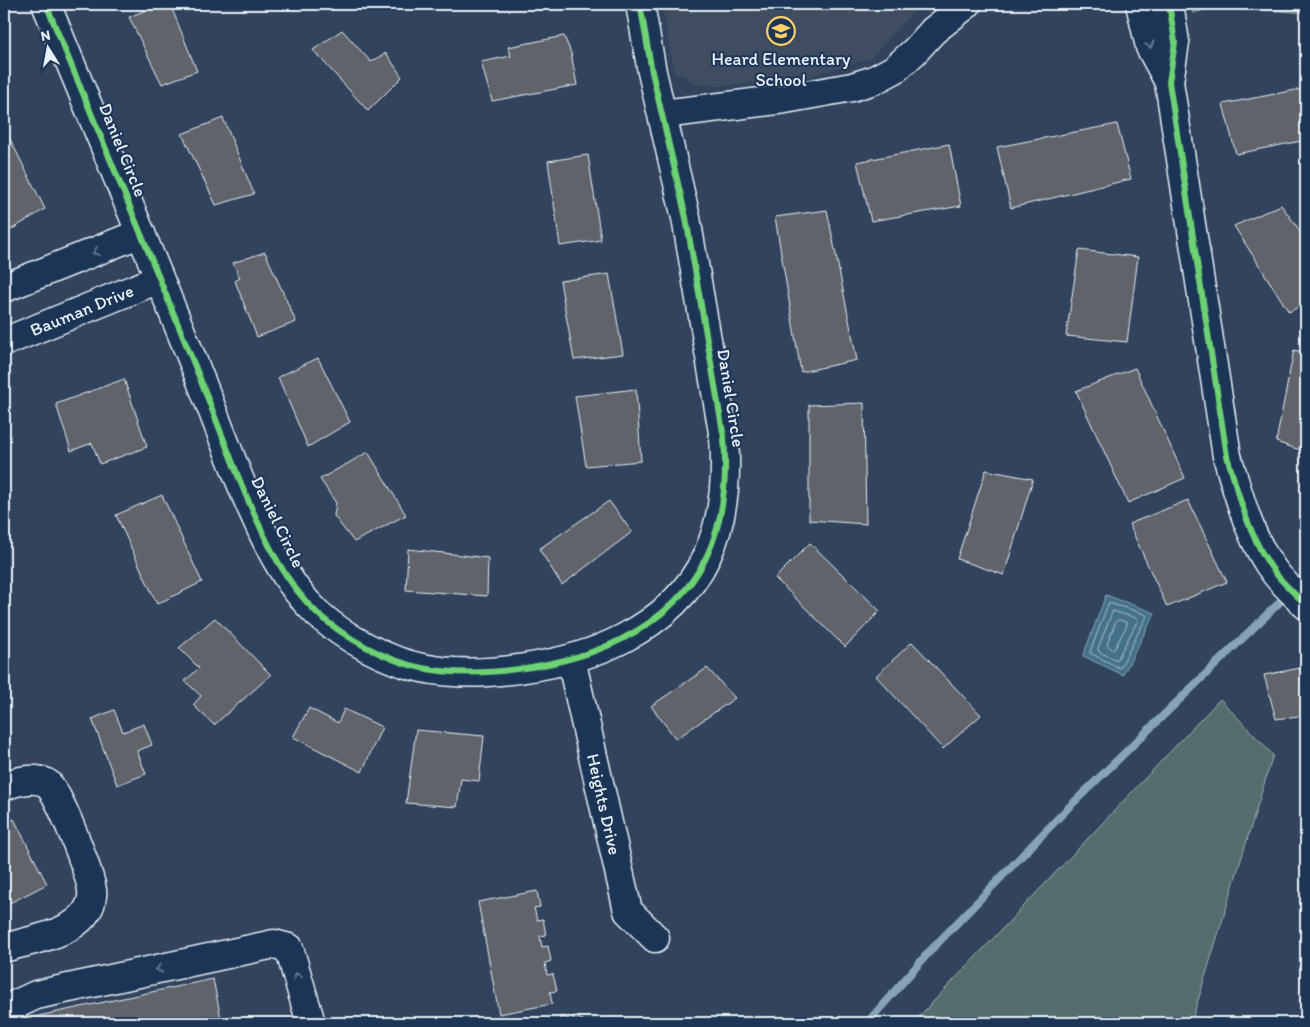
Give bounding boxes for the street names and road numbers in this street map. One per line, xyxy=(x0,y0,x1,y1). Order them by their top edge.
street label: Daniel Circle xyxy=(94,100,152,200)
street label: Bauman Drive xyxy=(27,280,137,341)
street label: Daniel Circle xyxy=(712,347,750,449)
street label: Daniel Circle xyxy=(246,473,310,571)
street label: Heights Drive xyxy=(582,752,626,857)

